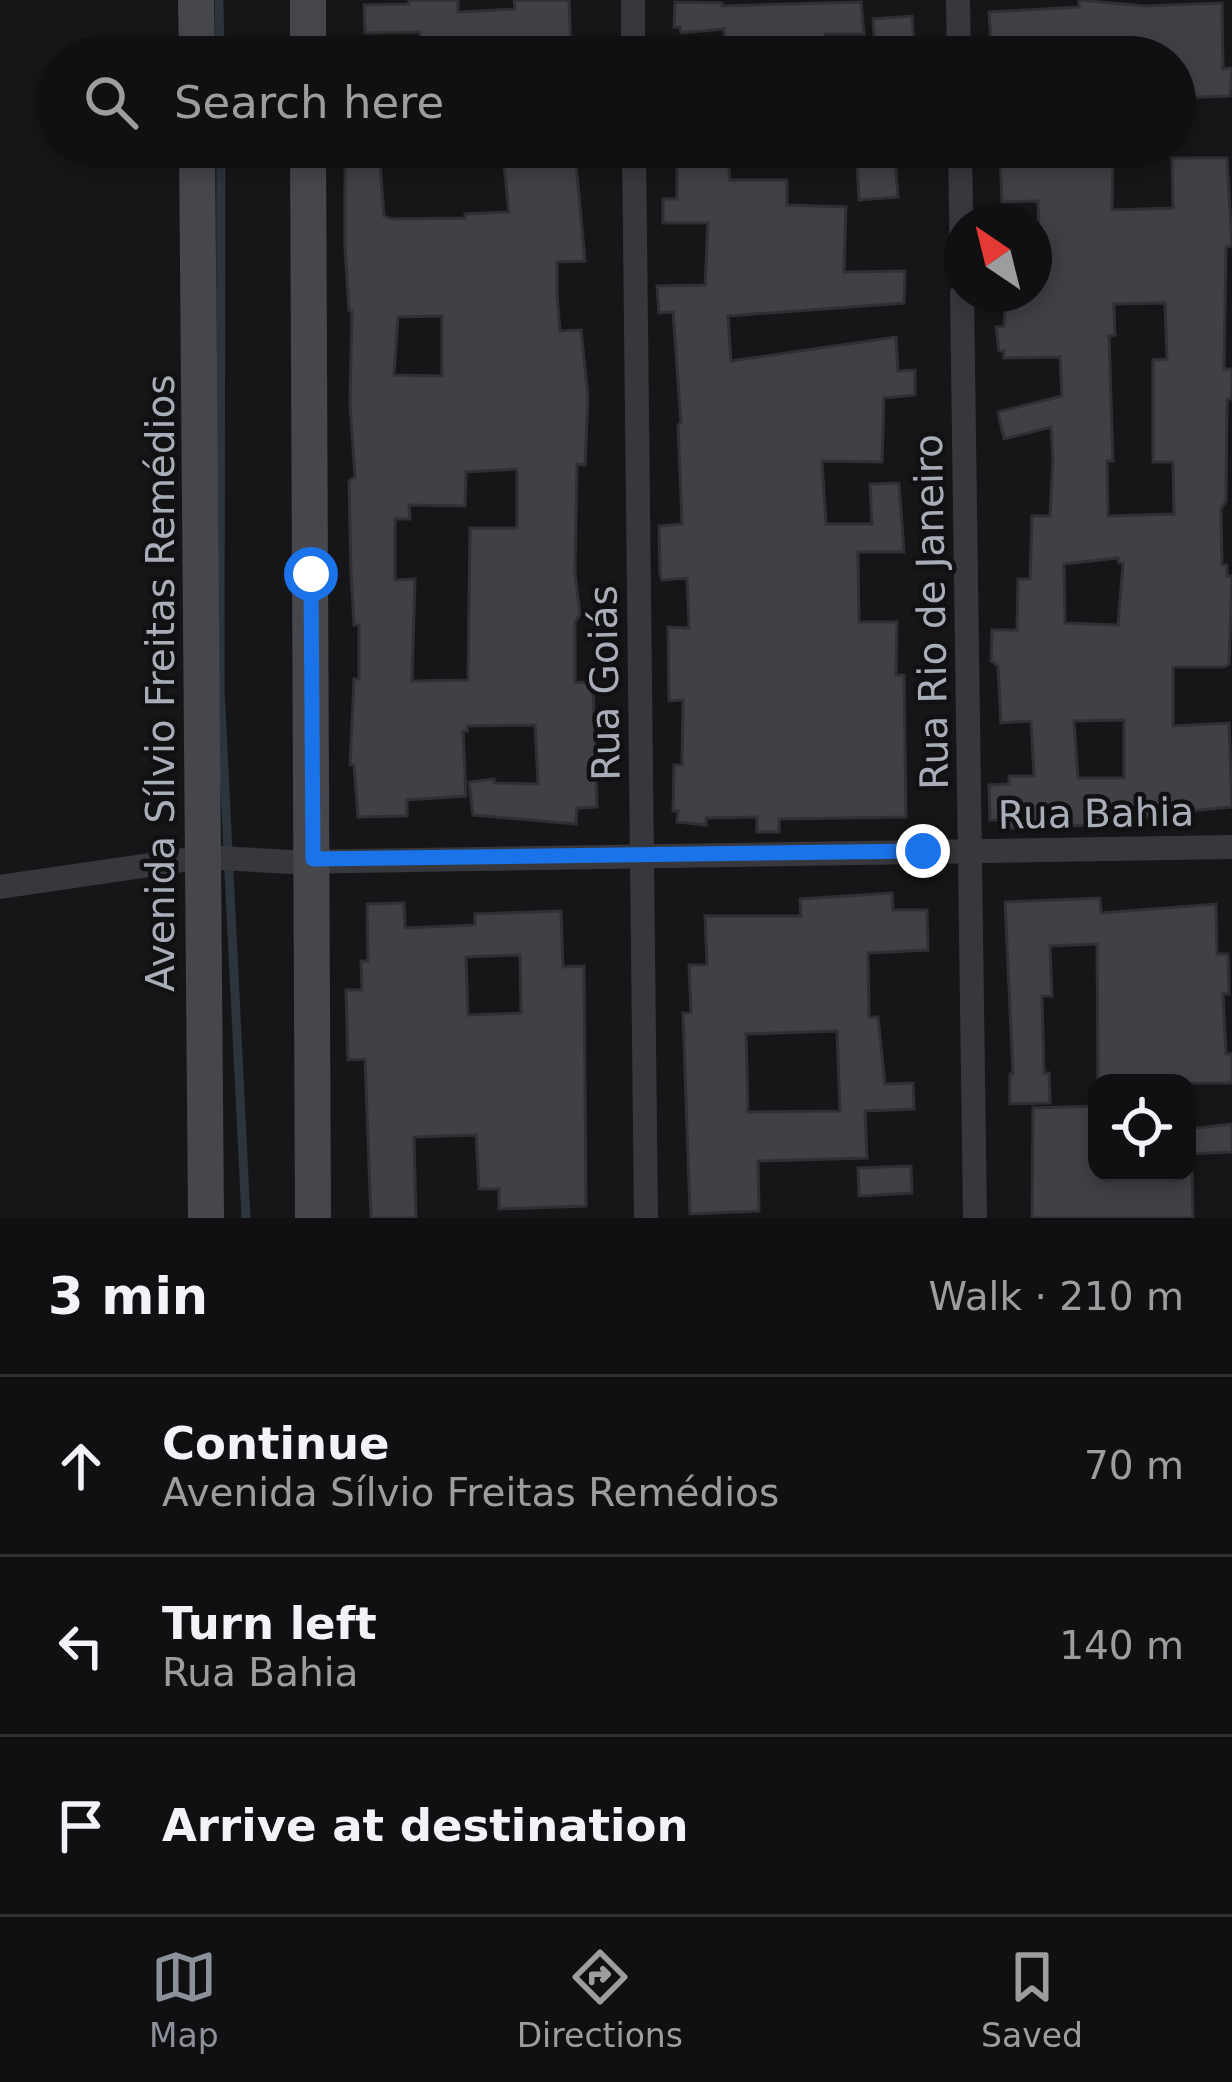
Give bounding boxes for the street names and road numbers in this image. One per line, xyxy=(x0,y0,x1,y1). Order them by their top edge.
street label: Avenida Sílvio Freitas Remédios xyxy=(138,374,183,992)
street label: Rua Rio de Janeiro xyxy=(906,434,957,790)
street label: Rua Goiás xyxy=(580,585,629,781)
street label: Rua Bahia xyxy=(997,789,1195,838)

